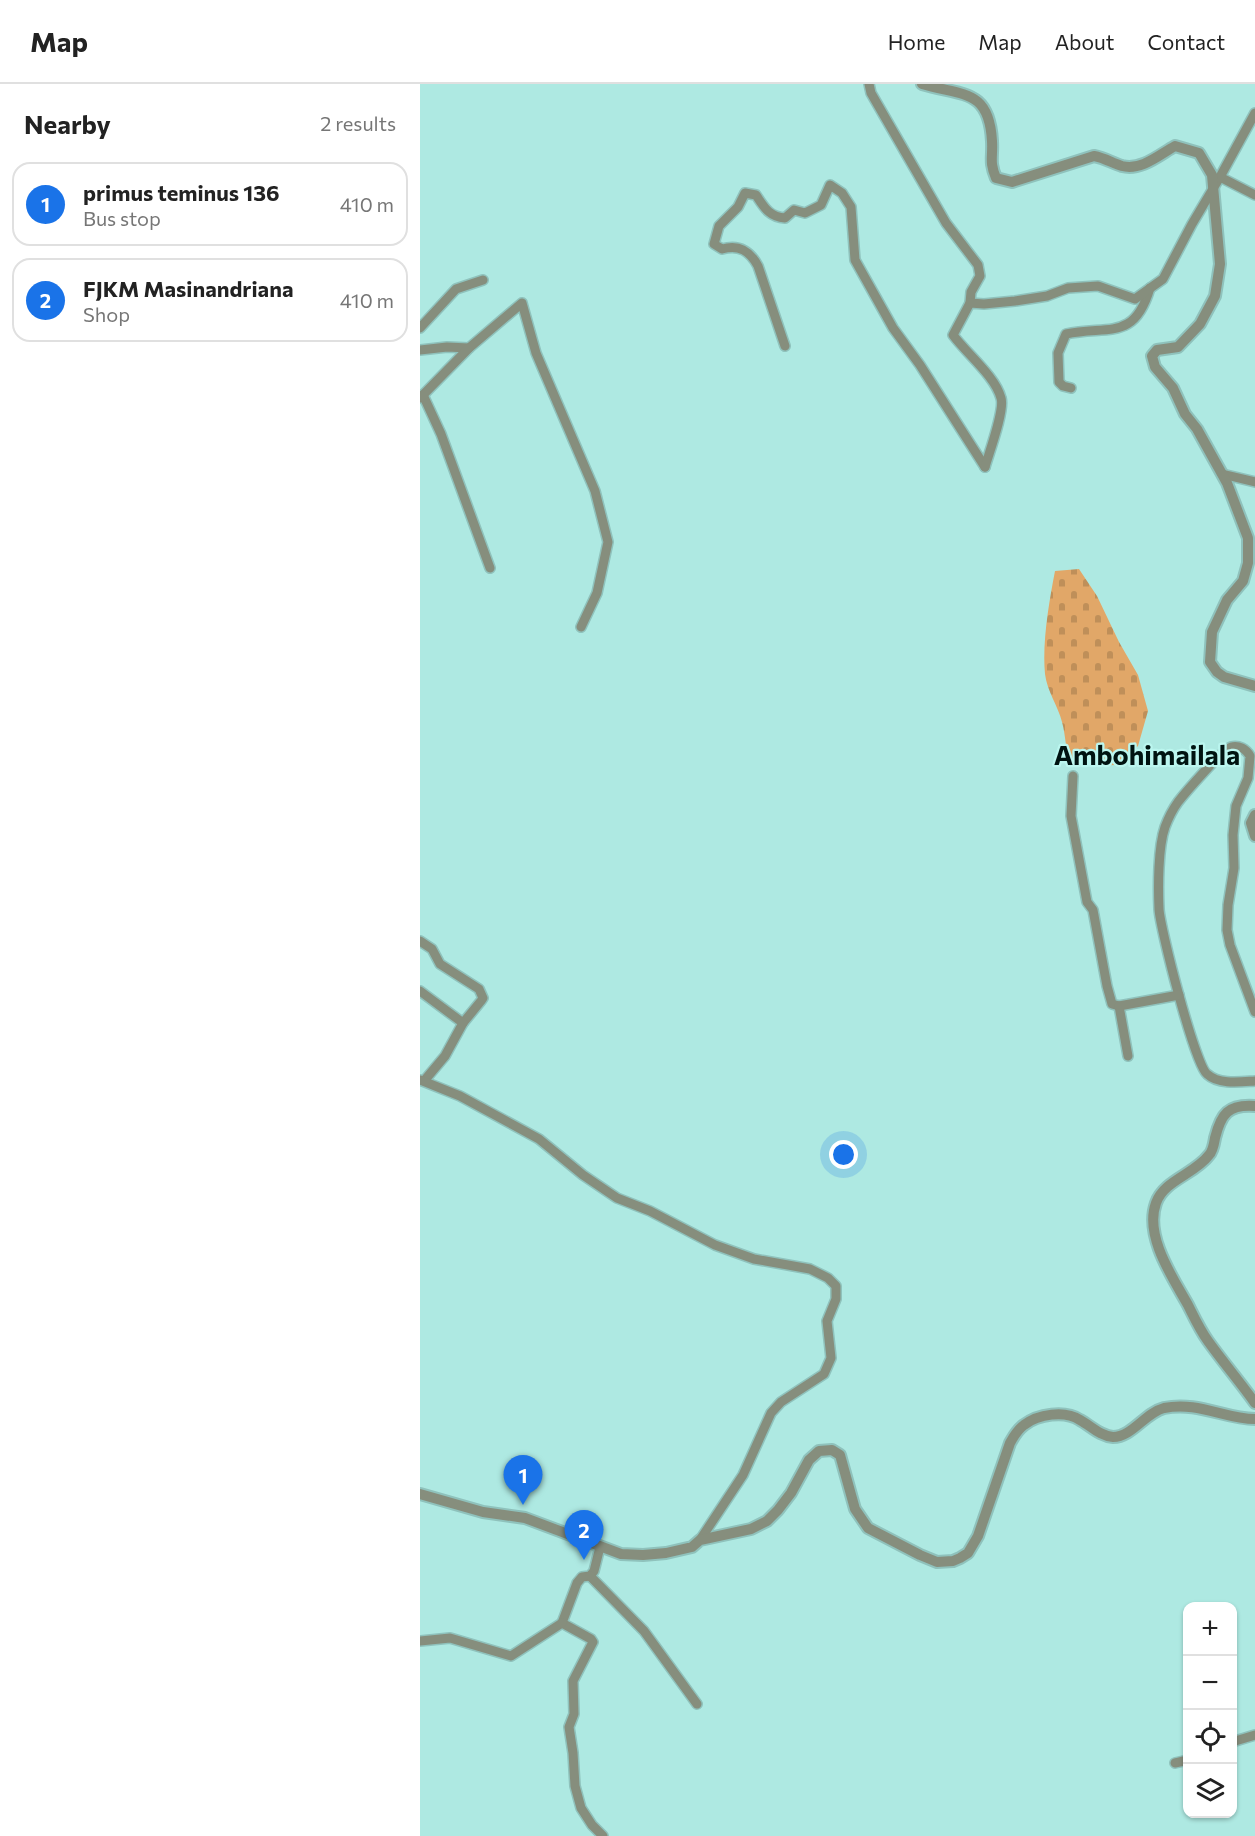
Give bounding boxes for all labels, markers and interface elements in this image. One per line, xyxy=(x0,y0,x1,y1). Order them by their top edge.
text: Map xyxy=(30,24,88,58)
text: Home xyxy=(888,29,945,54)
text: Map xyxy=(978,29,1022,54)
text: About xyxy=(1055,29,1114,54)
text: Contact xyxy=(1147,29,1225,54)
text: Nearby xyxy=(24,108,111,139)
text: 2 results xyxy=(320,111,396,135)
text: primus teminus 136 xyxy=(83,179,280,206)
text: 1 xyxy=(41,192,50,216)
text: 410 m xyxy=(340,192,394,216)
text: Bus stop xyxy=(83,206,161,230)
text: FJKM Masinandriana xyxy=(83,275,293,302)
text: 2 xyxy=(40,288,51,312)
text: 410 m xyxy=(340,288,394,312)
text: Shop xyxy=(83,302,130,326)
district label: Ambohimailala xyxy=(1054,738,1240,771)
your location xyxy=(829,1140,858,1169)
pin: 1 xyxy=(504,1456,542,1505)
pin: 2 xyxy=(564,1510,604,1560)
map controls xyxy=(1183,1602,1237,1818)
button: + xyxy=(1183,1602,1237,1656)
button: − xyxy=(1183,1656,1237,1710)
button: locate xyxy=(1183,1710,1237,1764)
button: layers xyxy=(1183,1764,1237,1818)

